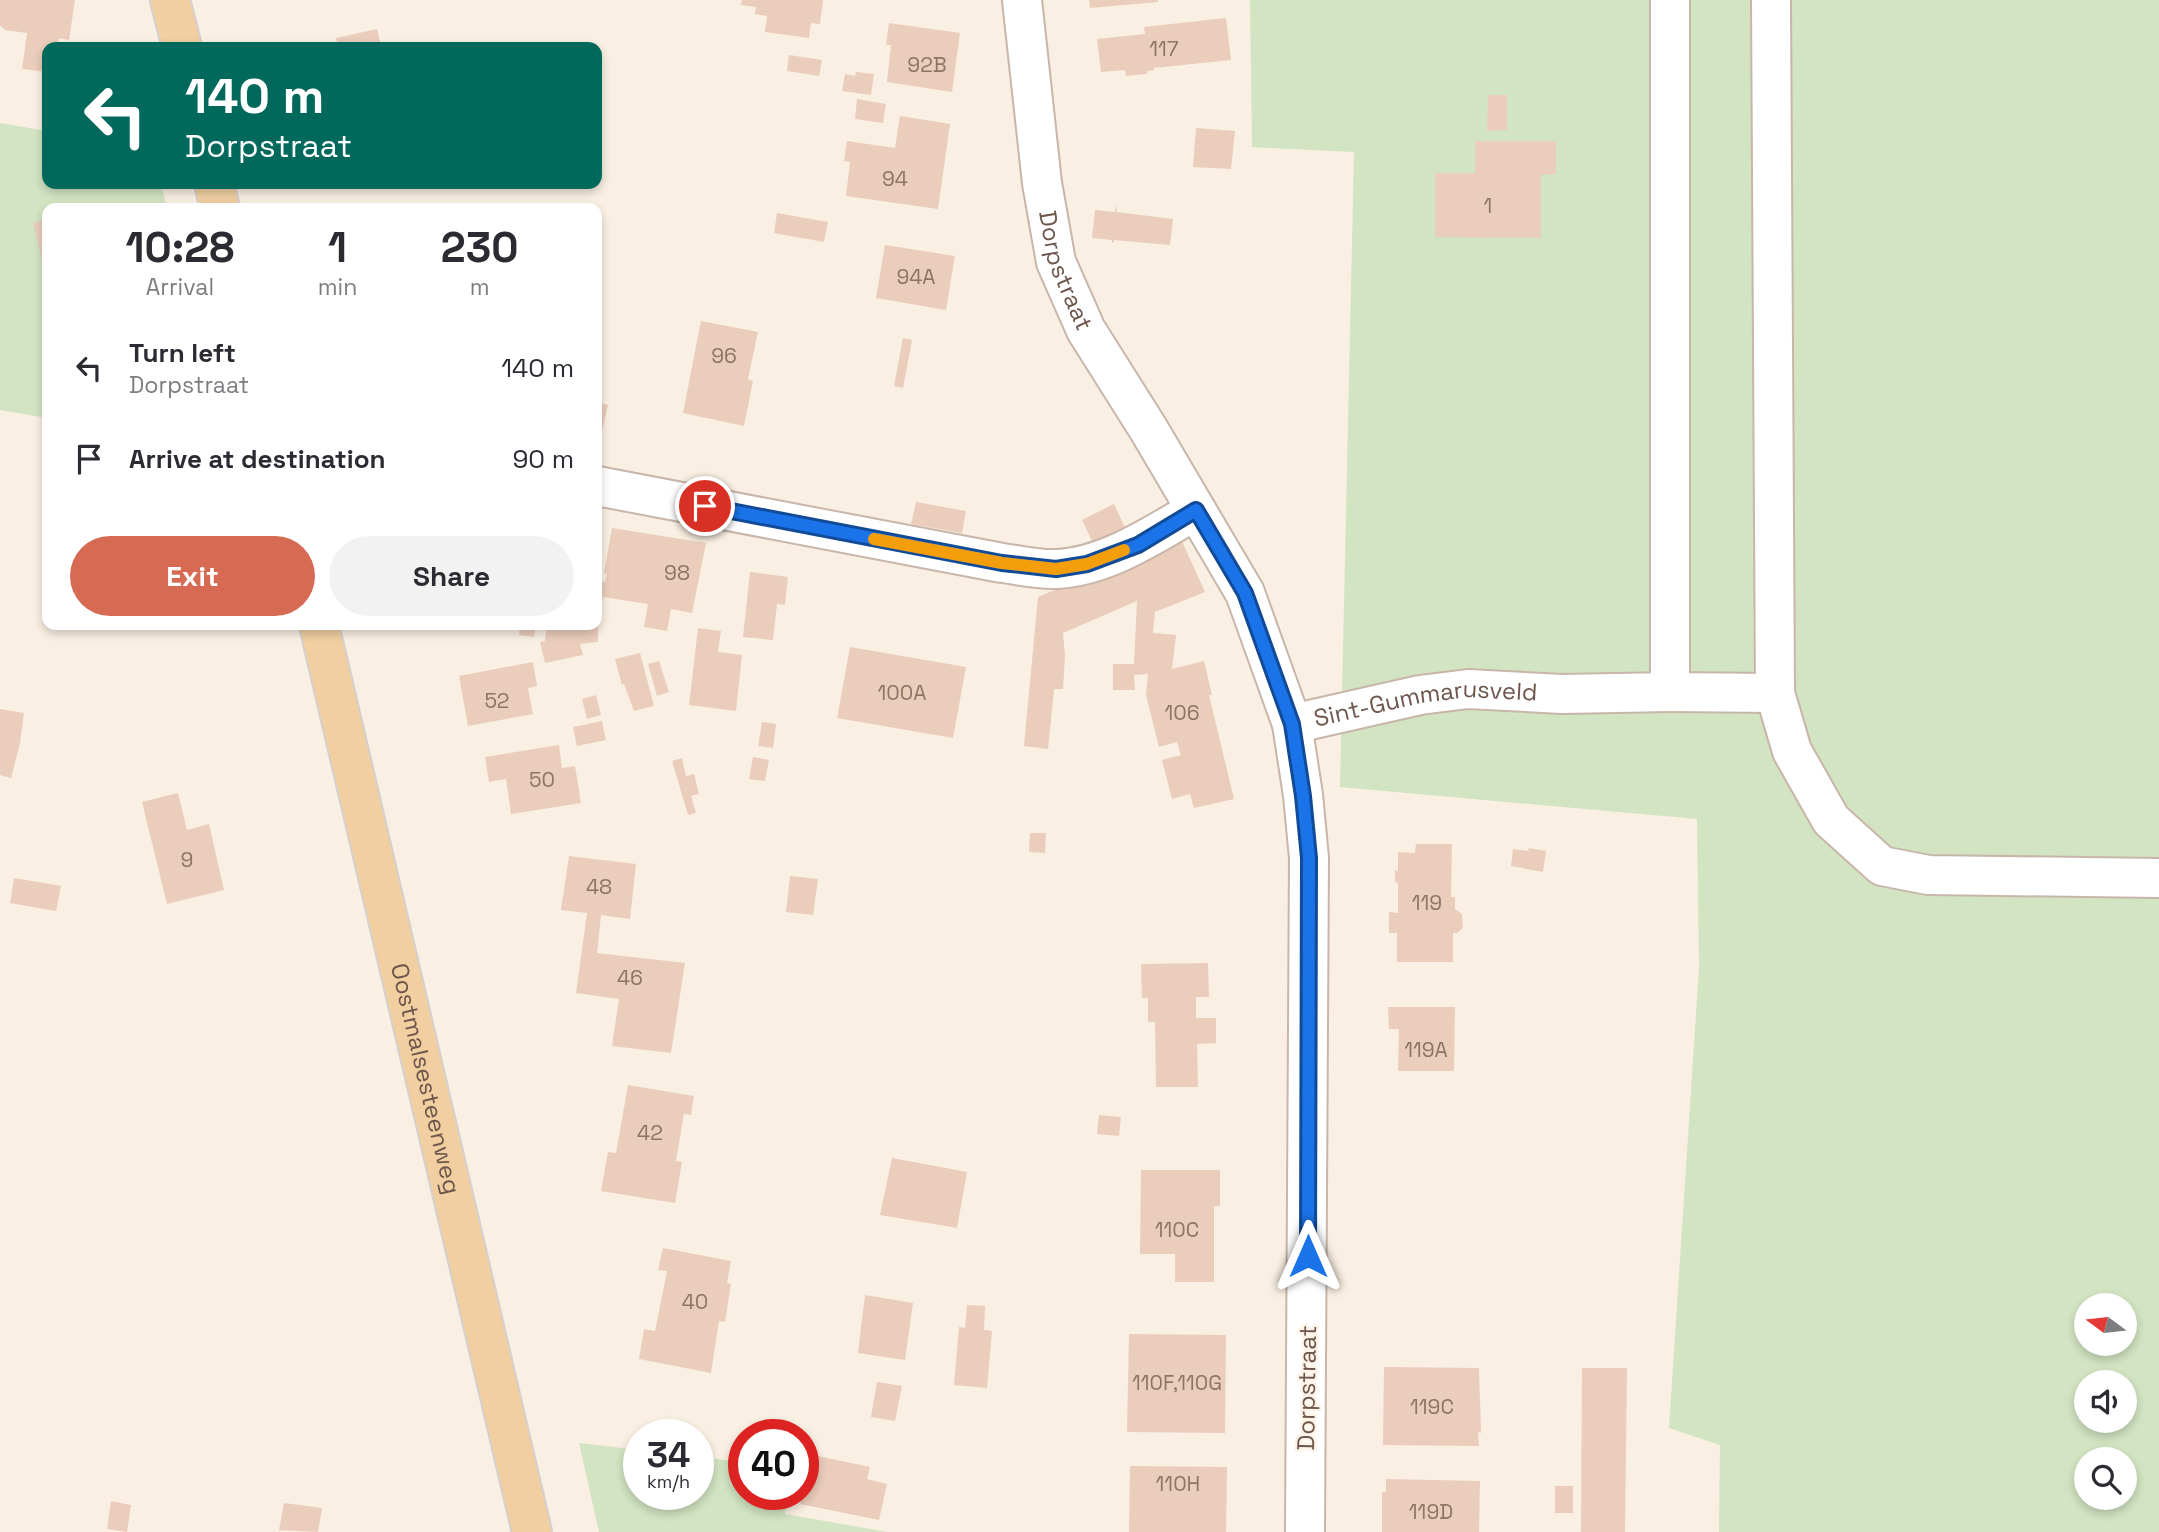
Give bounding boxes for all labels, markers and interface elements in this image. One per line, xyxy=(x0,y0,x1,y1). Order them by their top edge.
house number: 117 xyxy=(1149,35,1179,62)
house number: 92B xyxy=(907,51,947,78)
text: 140 m xyxy=(185,65,324,127)
icon: left xyxy=(70,70,161,161)
text: Dorpstraat xyxy=(185,126,352,166)
house number: 94 xyxy=(882,165,908,192)
house number: 1 xyxy=(1484,192,1492,219)
street label: Dorpstraat xyxy=(1032,208,1100,335)
text: 10:28 xyxy=(125,221,234,274)
text: 1 xyxy=(328,221,347,274)
text: 230 xyxy=(441,221,519,274)
house number: 94A xyxy=(896,263,936,290)
text: Arrival xyxy=(146,272,214,302)
text: min xyxy=(318,272,357,302)
text: m xyxy=(470,272,490,302)
text: Turn left xyxy=(129,336,236,370)
house number: 96 xyxy=(711,342,737,369)
icon: left xyxy=(70,349,108,387)
text: 140 m xyxy=(501,351,574,385)
text: Dorpstraat xyxy=(129,370,249,400)
icon: arrive xyxy=(70,440,108,478)
text: Arrive at destination xyxy=(129,442,386,476)
text: 90 m xyxy=(512,442,574,476)
pin xyxy=(675,476,735,536)
icon: arrive xyxy=(686,487,724,525)
button: Exit xyxy=(70,536,315,616)
button: Share xyxy=(329,536,574,616)
house number: 98 xyxy=(664,559,690,586)
street label: Sint-Gummarusveld xyxy=(1311,673,1538,734)
house number: 100A xyxy=(878,679,926,706)
house number: 52 xyxy=(484,687,510,714)
house number: 106 xyxy=(1164,699,1200,726)
house number: 50 xyxy=(529,766,555,793)
house number: 9 xyxy=(181,846,193,873)
house number: 48 xyxy=(586,873,612,900)
house number: 119 xyxy=(1412,889,1442,916)
street label: Oostmalsesteenweg xyxy=(384,960,468,1197)
house number: 46 xyxy=(617,964,643,991)
house number: 119A xyxy=(1404,1036,1448,1063)
house number: 42 xyxy=(637,1119,663,1146)
house number: 110C xyxy=(1155,1216,1199,1243)
position arrow xyxy=(1271,1219,1345,1293)
house number: 40 xyxy=(682,1288,708,1315)
north arrow xyxy=(2074,1293,2137,1356)
map controls xyxy=(2074,1293,2137,1510)
street label: Dorpstraat xyxy=(1290,1325,1323,1451)
house number: 110F,110G xyxy=(1132,1369,1222,1396)
button: sound xyxy=(2074,1370,2137,1433)
house number: 119C xyxy=(1410,1393,1454,1420)
speed limit sign: 40 xyxy=(728,1419,819,1510)
text: 34 xyxy=(647,1433,690,1477)
button: search xyxy=(2074,1447,2137,1510)
text: km/h xyxy=(647,1470,690,1493)
house number: 110H xyxy=(1156,1470,1200,1497)
house number: 119D xyxy=(1409,1498,1453,1525)

